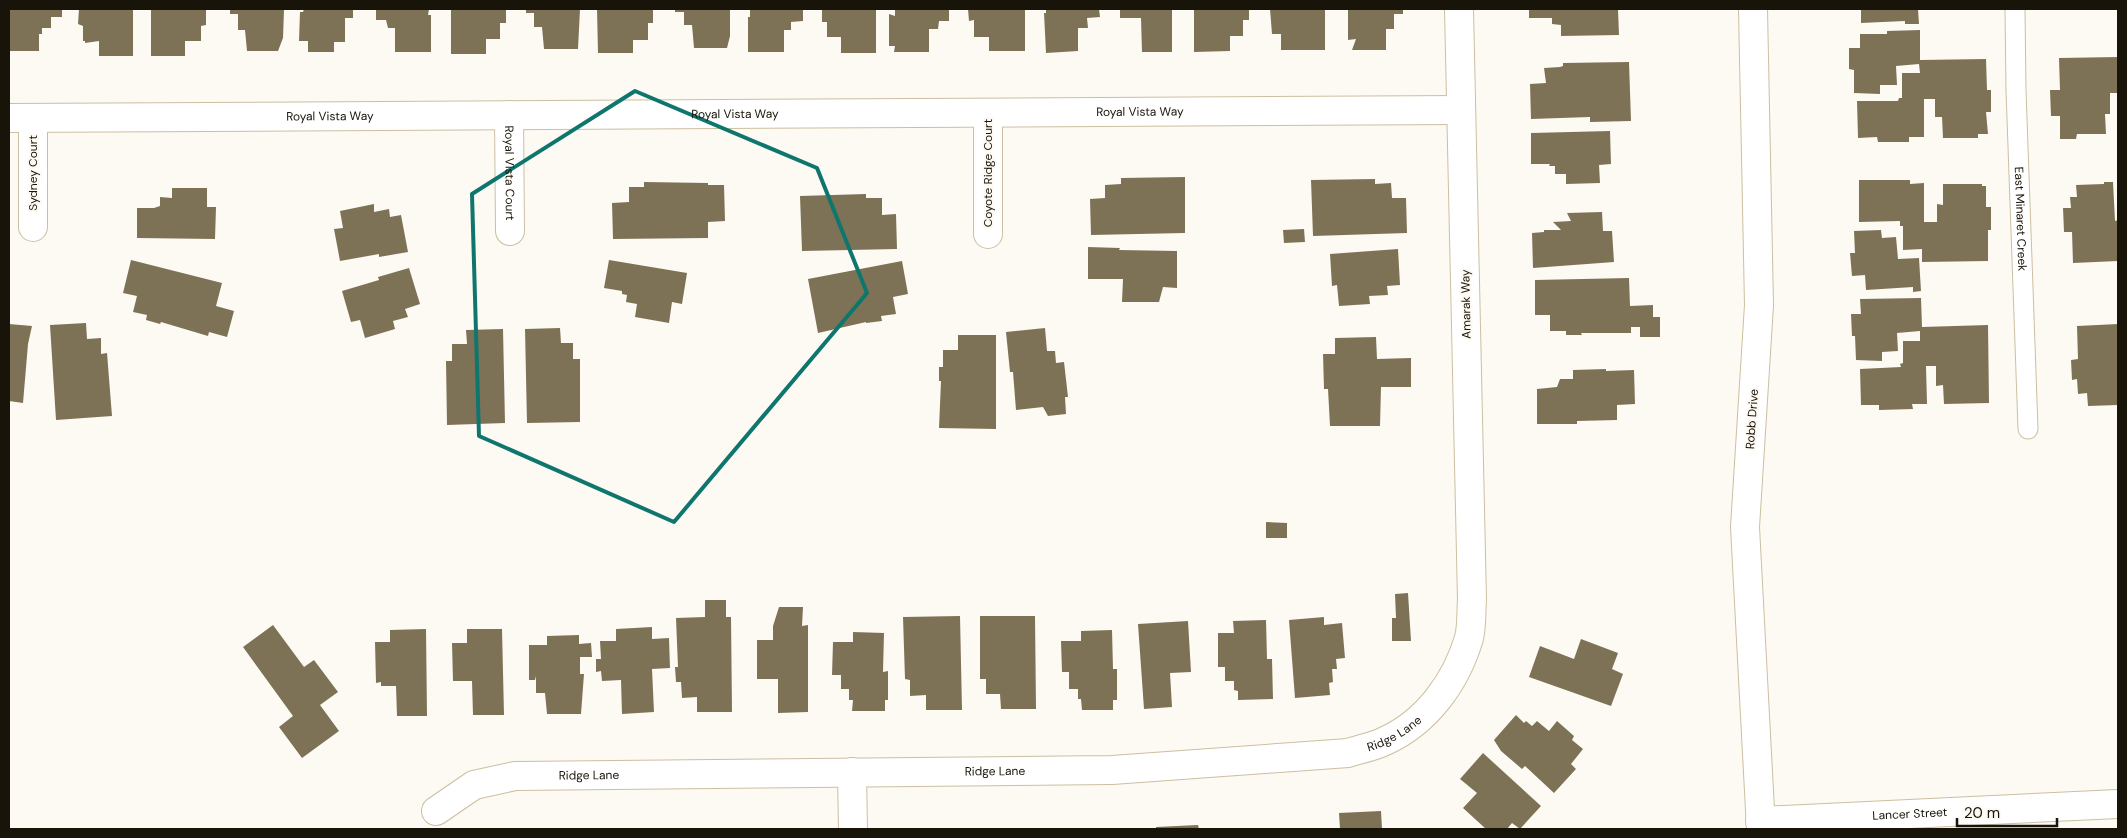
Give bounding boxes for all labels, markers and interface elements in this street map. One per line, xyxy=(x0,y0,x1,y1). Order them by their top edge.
street label: Royal Vista Way xyxy=(1096,104,1184,120)
street label: Royal Vista Way xyxy=(691,106,779,122)
street label: Royal Vista Way xyxy=(286,108,374,124)
street label: Coyote Ridge Court xyxy=(980,118,996,227)
street label: Royal Vista Court xyxy=(501,125,518,221)
street label: Sydney Court xyxy=(25,135,41,211)
street label: East Minaret Creek xyxy=(2011,166,2030,272)
street label: Amarak Way xyxy=(1457,269,1475,339)
street label: Robb Drive xyxy=(1742,388,1762,450)
street label: Ridge Lane xyxy=(1365,712,1425,755)
street label: Ridge Lane xyxy=(965,763,1026,779)
street label: Ridge Lane xyxy=(559,767,620,784)
scale bar xyxy=(1957,796,2057,828)
text: 20 m xyxy=(1964,803,2000,823)
street label: Lancer Street xyxy=(1872,804,1948,824)

